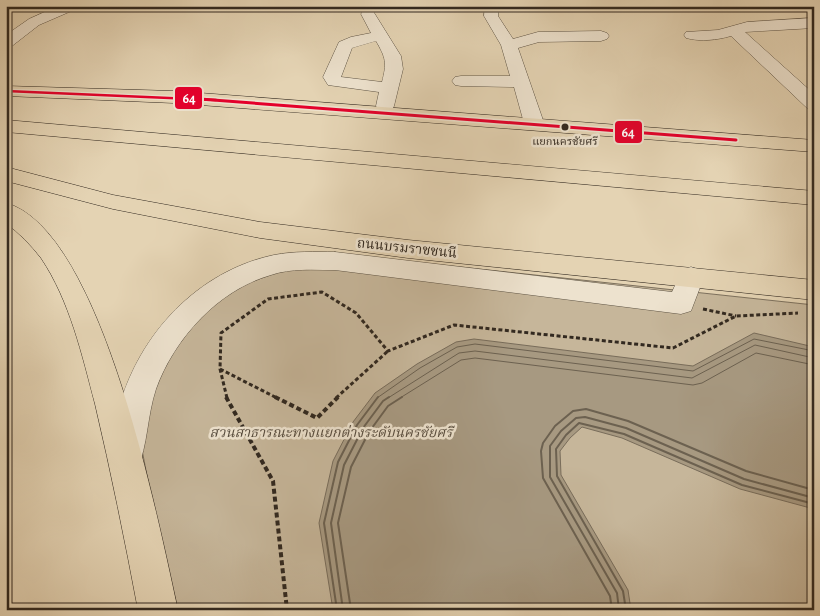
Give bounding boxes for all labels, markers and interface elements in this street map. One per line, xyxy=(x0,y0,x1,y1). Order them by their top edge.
line badge: 64 xyxy=(174,86,203,110)
text: 64 xyxy=(182,89,196,108)
line badge: 64 xyxy=(614,120,643,144)
marker: แยกนครชัยศรี xyxy=(560,122,570,132)
text: 64 xyxy=(621,123,635,142)
place label: แยกนครชัยศรี xyxy=(532,134,598,149)
street label: ถนนบรมราชชนนี xyxy=(356,233,458,263)
park label: สวนสาธารณะทางแยกต่างระดับนครชัยศรี xyxy=(210,423,455,442)

